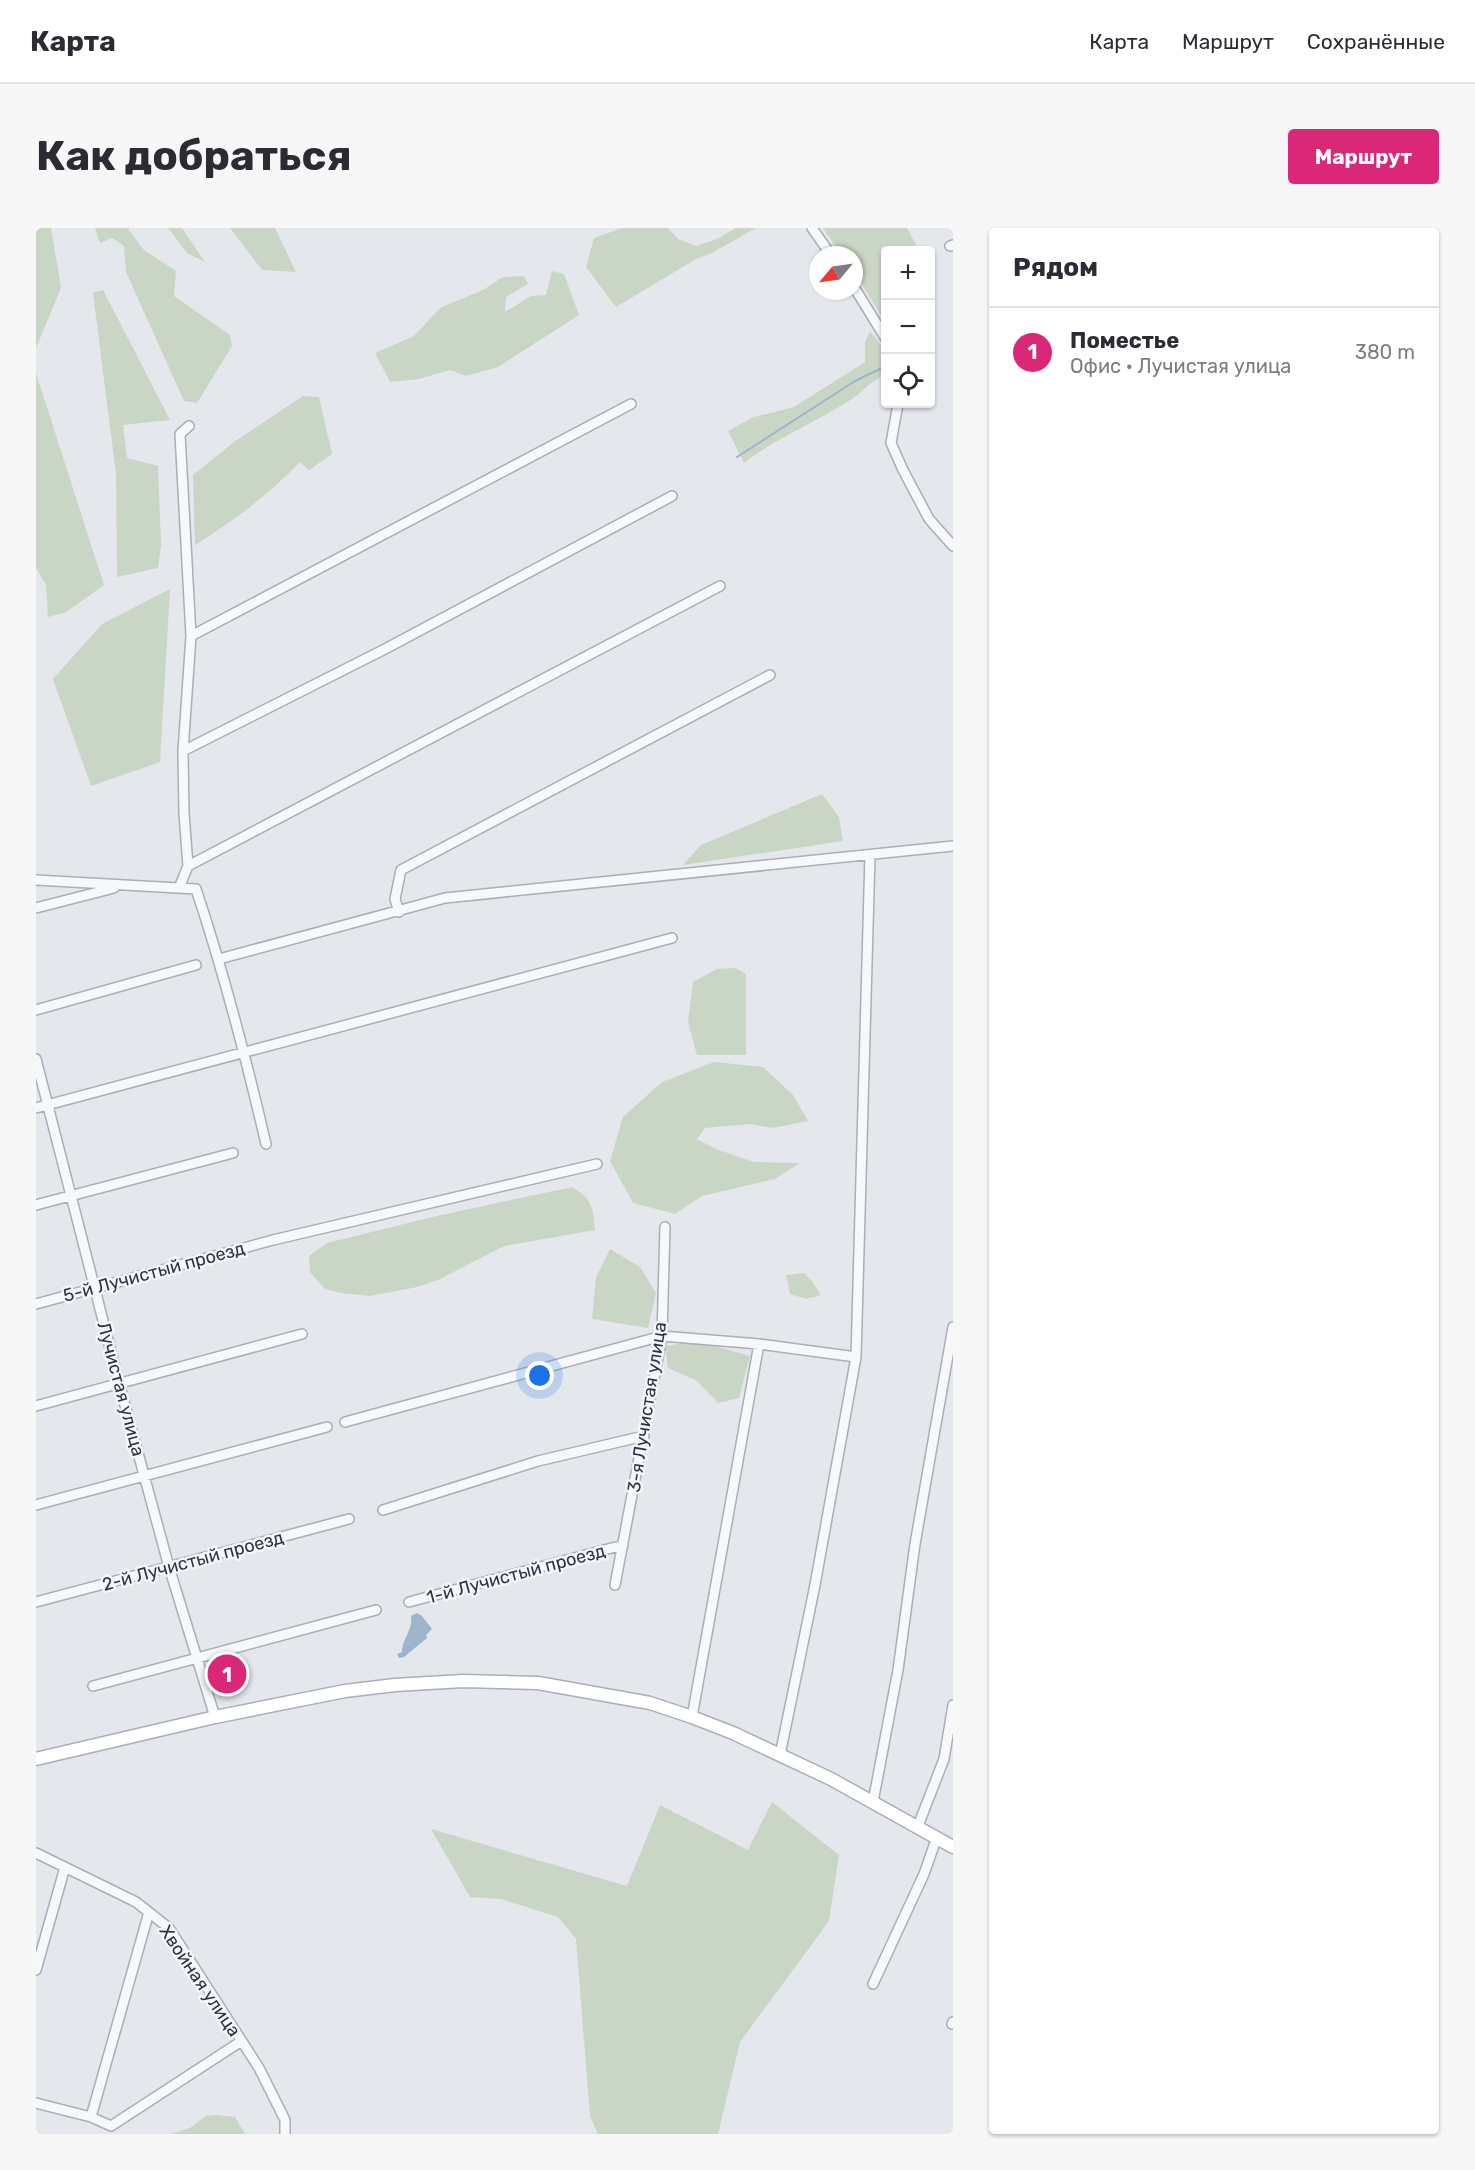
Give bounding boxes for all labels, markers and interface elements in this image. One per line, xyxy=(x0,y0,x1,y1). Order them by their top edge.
text: Карта xyxy=(30,25,116,58)
text: Карта xyxy=(1089,29,1149,54)
text: Маршрут xyxy=(1182,29,1274,54)
text: Сохранённые xyxy=(1307,29,1445,54)
button: Маршрут xyxy=(1288,129,1439,184)
text: Как добраться xyxy=(36,131,352,181)
north arrow xyxy=(809,246,863,300)
map controls xyxy=(881,246,935,408)
button: + xyxy=(881,246,935,300)
text: Рядом xyxy=(1013,252,1098,283)
button: − xyxy=(881,300,935,354)
text: Поместье xyxy=(1070,327,1179,354)
text: 1 xyxy=(1028,340,1037,364)
text: 380 m xyxy=(1355,340,1415,364)
button: locate xyxy=(881,354,935,408)
text: Офис · Лучистая улица xyxy=(1070,354,1291,378)
street label: 5-й Лучистый проезд xyxy=(61,1237,247,1307)
street label: Лучистая улица xyxy=(92,1319,150,1459)
street label: 3-я Лучистая улица xyxy=(623,1320,671,1494)
your location xyxy=(525,1361,554,1390)
street label: 2-й Лучистый проезд xyxy=(100,1526,286,1596)
street label: 1-й Лучистый проезд xyxy=(424,1539,608,1608)
pin: 1 xyxy=(208,1652,246,1696)
street label: Хвойная улица xyxy=(155,1921,245,2041)

